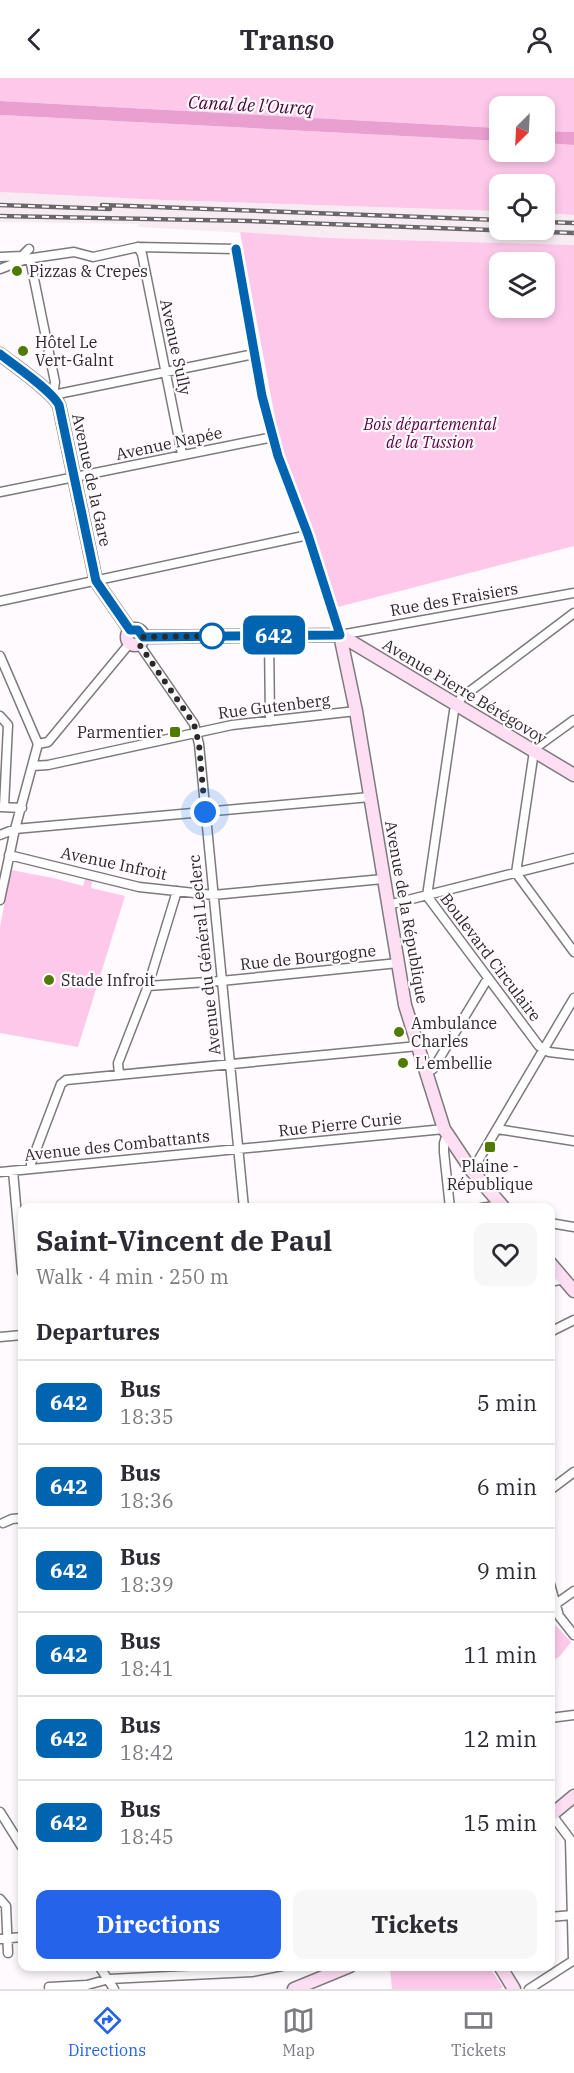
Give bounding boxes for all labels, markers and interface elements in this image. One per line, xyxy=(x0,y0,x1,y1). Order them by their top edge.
text: Transo xyxy=(240,22,334,57)
icon: back xyxy=(18,23,51,56)
icon: person xyxy=(523,23,556,56)
water label: Canal de l'Ourcq xyxy=(188,90,314,120)
north arrow xyxy=(489,96,555,162)
map controls xyxy=(489,96,555,318)
button: locate xyxy=(489,174,555,240)
button: layers xyxy=(489,252,555,318)
place label: Pizzas & Crepes xyxy=(29,261,148,281)
marker: Pizzas & Crepes xyxy=(10,264,24,278)
street label: Avenue Sully xyxy=(156,297,196,397)
place label: Hôtel Le Vert-Galnt xyxy=(35,332,114,370)
marker: Hôtel Le Vert-Galnt xyxy=(16,344,30,358)
street label: Avenue de la Gare xyxy=(68,412,116,548)
park label: Bois départemental de la Tussion xyxy=(362,414,497,452)
street label: Avenue Napée xyxy=(114,422,224,464)
street label: Rue des Fraisiers xyxy=(388,578,520,620)
line badge: 642 xyxy=(240,616,308,654)
text: 642 xyxy=(255,621,293,649)
unlabelled marker xyxy=(199,623,225,649)
street label: Avenue Pierre Bérégovoy xyxy=(379,634,551,748)
street label: Rue Gutenberg xyxy=(217,689,332,723)
place label: Parmentier xyxy=(77,722,163,742)
marker: Parmentier xyxy=(168,725,182,739)
your location xyxy=(190,797,220,827)
street label: Avenue de la République xyxy=(381,819,433,1005)
street label: Avenue Infroit xyxy=(59,842,169,884)
street label: Avenue du Général Leclerc xyxy=(184,854,224,1056)
street label: Boulevard Circulaire xyxy=(436,889,546,1025)
street label: Rue de Bourgogne xyxy=(239,940,377,974)
place label: Stade Infroit xyxy=(61,970,155,990)
marker: Stade Infroit xyxy=(42,973,56,987)
place label: Ambulance Charles xyxy=(411,1013,497,1051)
marker: Ambulance Charles xyxy=(392,1025,406,1039)
place label: L'embellie xyxy=(415,1053,492,1073)
marker: L'embellie xyxy=(396,1056,410,1070)
street label: Rue Pierre Curie xyxy=(277,1108,403,1140)
street label: Avenue des Combattants xyxy=(23,1125,211,1165)
marker: Plaine - République xyxy=(483,1140,497,1154)
place label: Plaine - République xyxy=(447,1156,533,1194)
text: Saint-Vincent de Paul xyxy=(36,1222,332,1259)
button: heart xyxy=(474,1223,537,1286)
text: Walk · 4 min · 250 m xyxy=(36,1263,229,1290)
text: Departures xyxy=(36,1317,160,1346)
text: Bus xyxy=(120,1374,161,1403)
text: 642 xyxy=(50,1388,88,1416)
text: 5 min xyxy=(477,1388,537,1417)
text: 18:35 xyxy=(120,1403,174,1430)
text: Bus xyxy=(120,1458,161,1487)
text: 642 xyxy=(50,1472,88,1500)
text: 6 min xyxy=(477,1472,537,1501)
text: 18:36 xyxy=(120,1487,174,1514)
text: Bus xyxy=(120,1542,161,1571)
text: 642 xyxy=(50,1556,88,1584)
text: 9 min xyxy=(477,1556,537,1585)
text: 18:39 xyxy=(120,1571,174,1598)
text: Bus xyxy=(120,1626,161,1655)
text: 642 xyxy=(50,1640,88,1668)
text: 11 min xyxy=(464,1640,537,1669)
text: 18:41 xyxy=(120,1655,174,1682)
text: Bus xyxy=(120,1710,161,1739)
text: 642 xyxy=(50,1724,88,1752)
text: 12 min xyxy=(464,1724,537,1753)
text: 18:42 xyxy=(120,1739,174,1766)
text: Bus xyxy=(120,1794,161,1823)
text: 642 xyxy=(50,1808,88,1836)
text: 15 min xyxy=(464,1808,537,1837)
text: 18:45 xyxy=(120,1823,174,1850)
button: Directions xyxy=(36,1890,281,1959)
button: Tickets xyxy=(293,1890,537,1959)
tab: Directions xyxy=(68,2004,146,2060)
tab: Map xyxy=(282,2004,315,2060)
tab: Tickets xyxy=(451,2004,506,2060)

